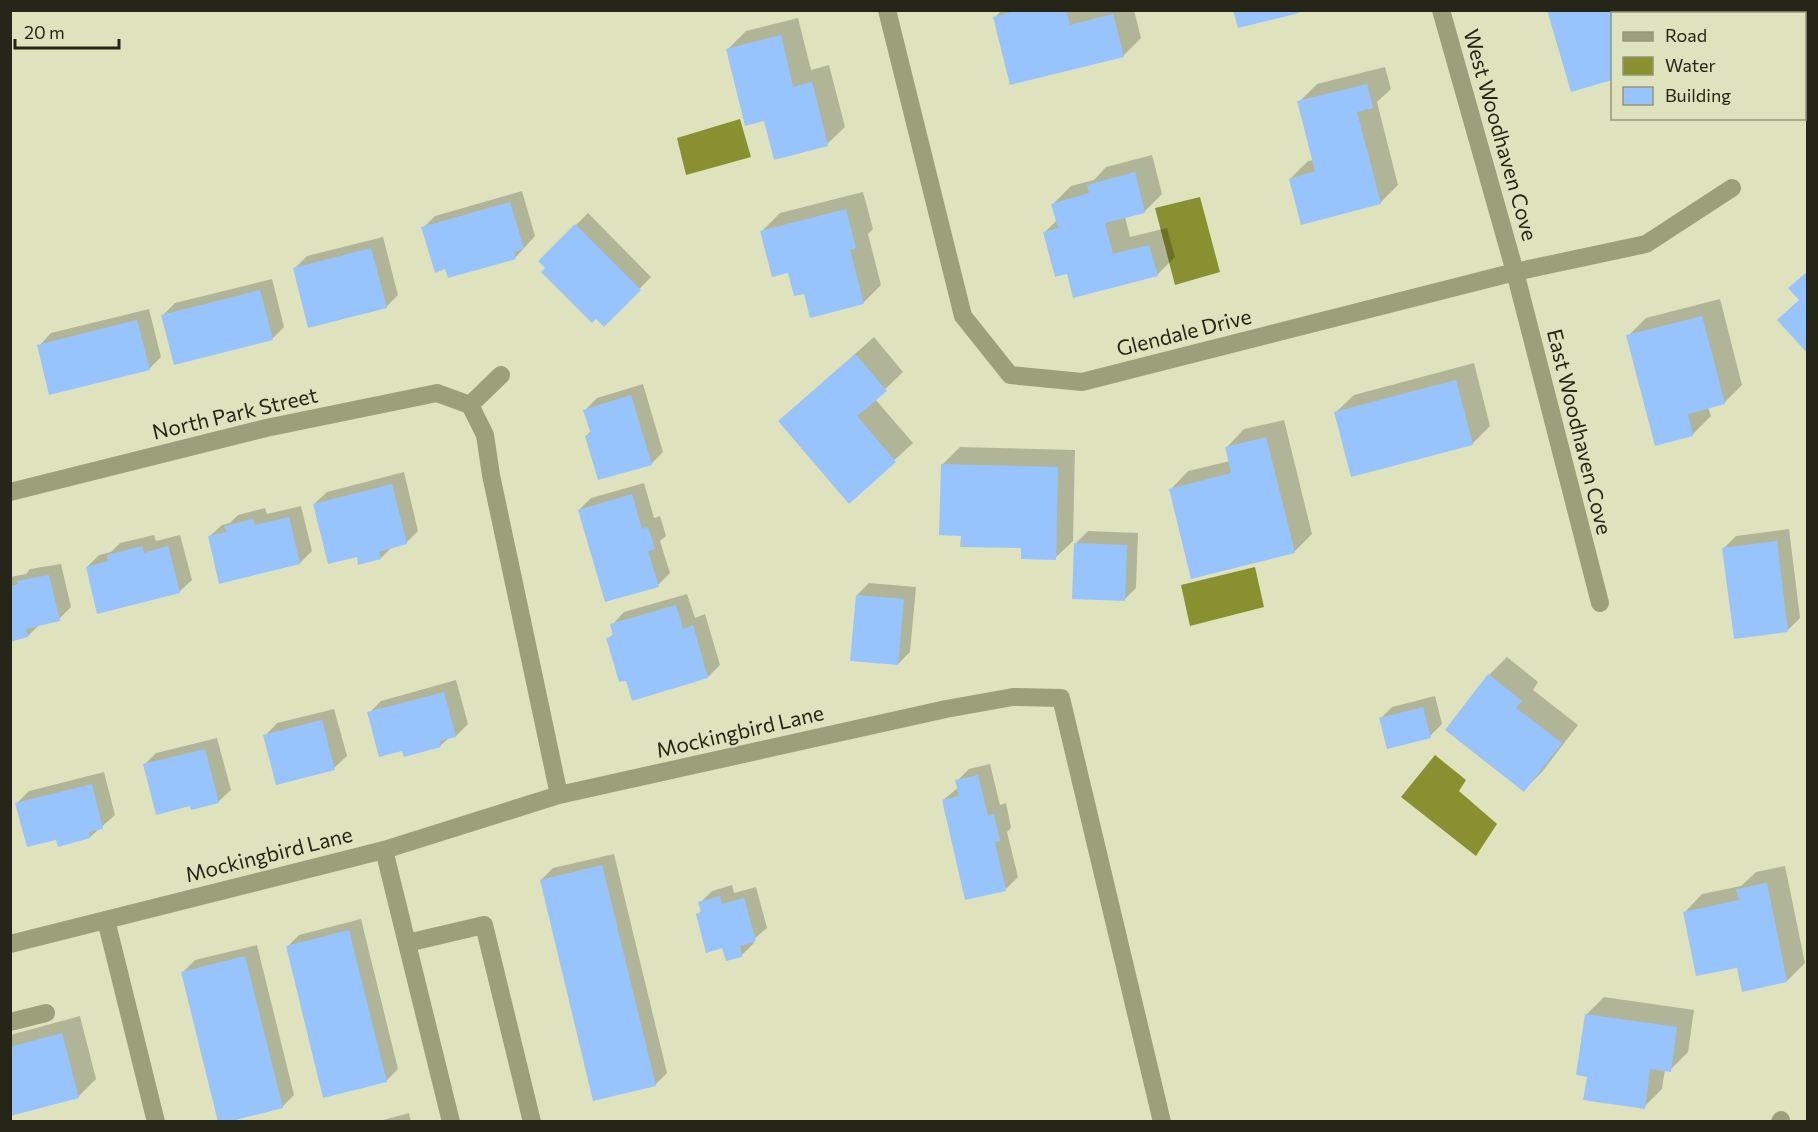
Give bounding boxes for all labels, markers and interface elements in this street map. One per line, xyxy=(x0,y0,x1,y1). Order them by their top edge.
scale bar xyxy=(15,12,118,50)
legend xyxy=(1611,12,1806,120)
text: 20 m xyxy=(24,21,65,43)
text: Road xyxy=(1665,24,1707,46)
street label: West Woodhaven Cove xyxy=(1459,26,1544,243)
text: Water xyxy=(1665,54,1716,76)
text: Building xyxy=(1665,84,1731,106)
street label: Glendale Drive xyxy=(1114,303,1254,360)
street label: East Woodhaven Cove xyxy=(1543,326,1618,537)
street label: North Park Street xyxy=(150,381,320,444)
street label: Mockingbird Lane xyxy=(653,699,826,762)
street label: Mockingbird Lane xyxy=(183,821,355,886)

